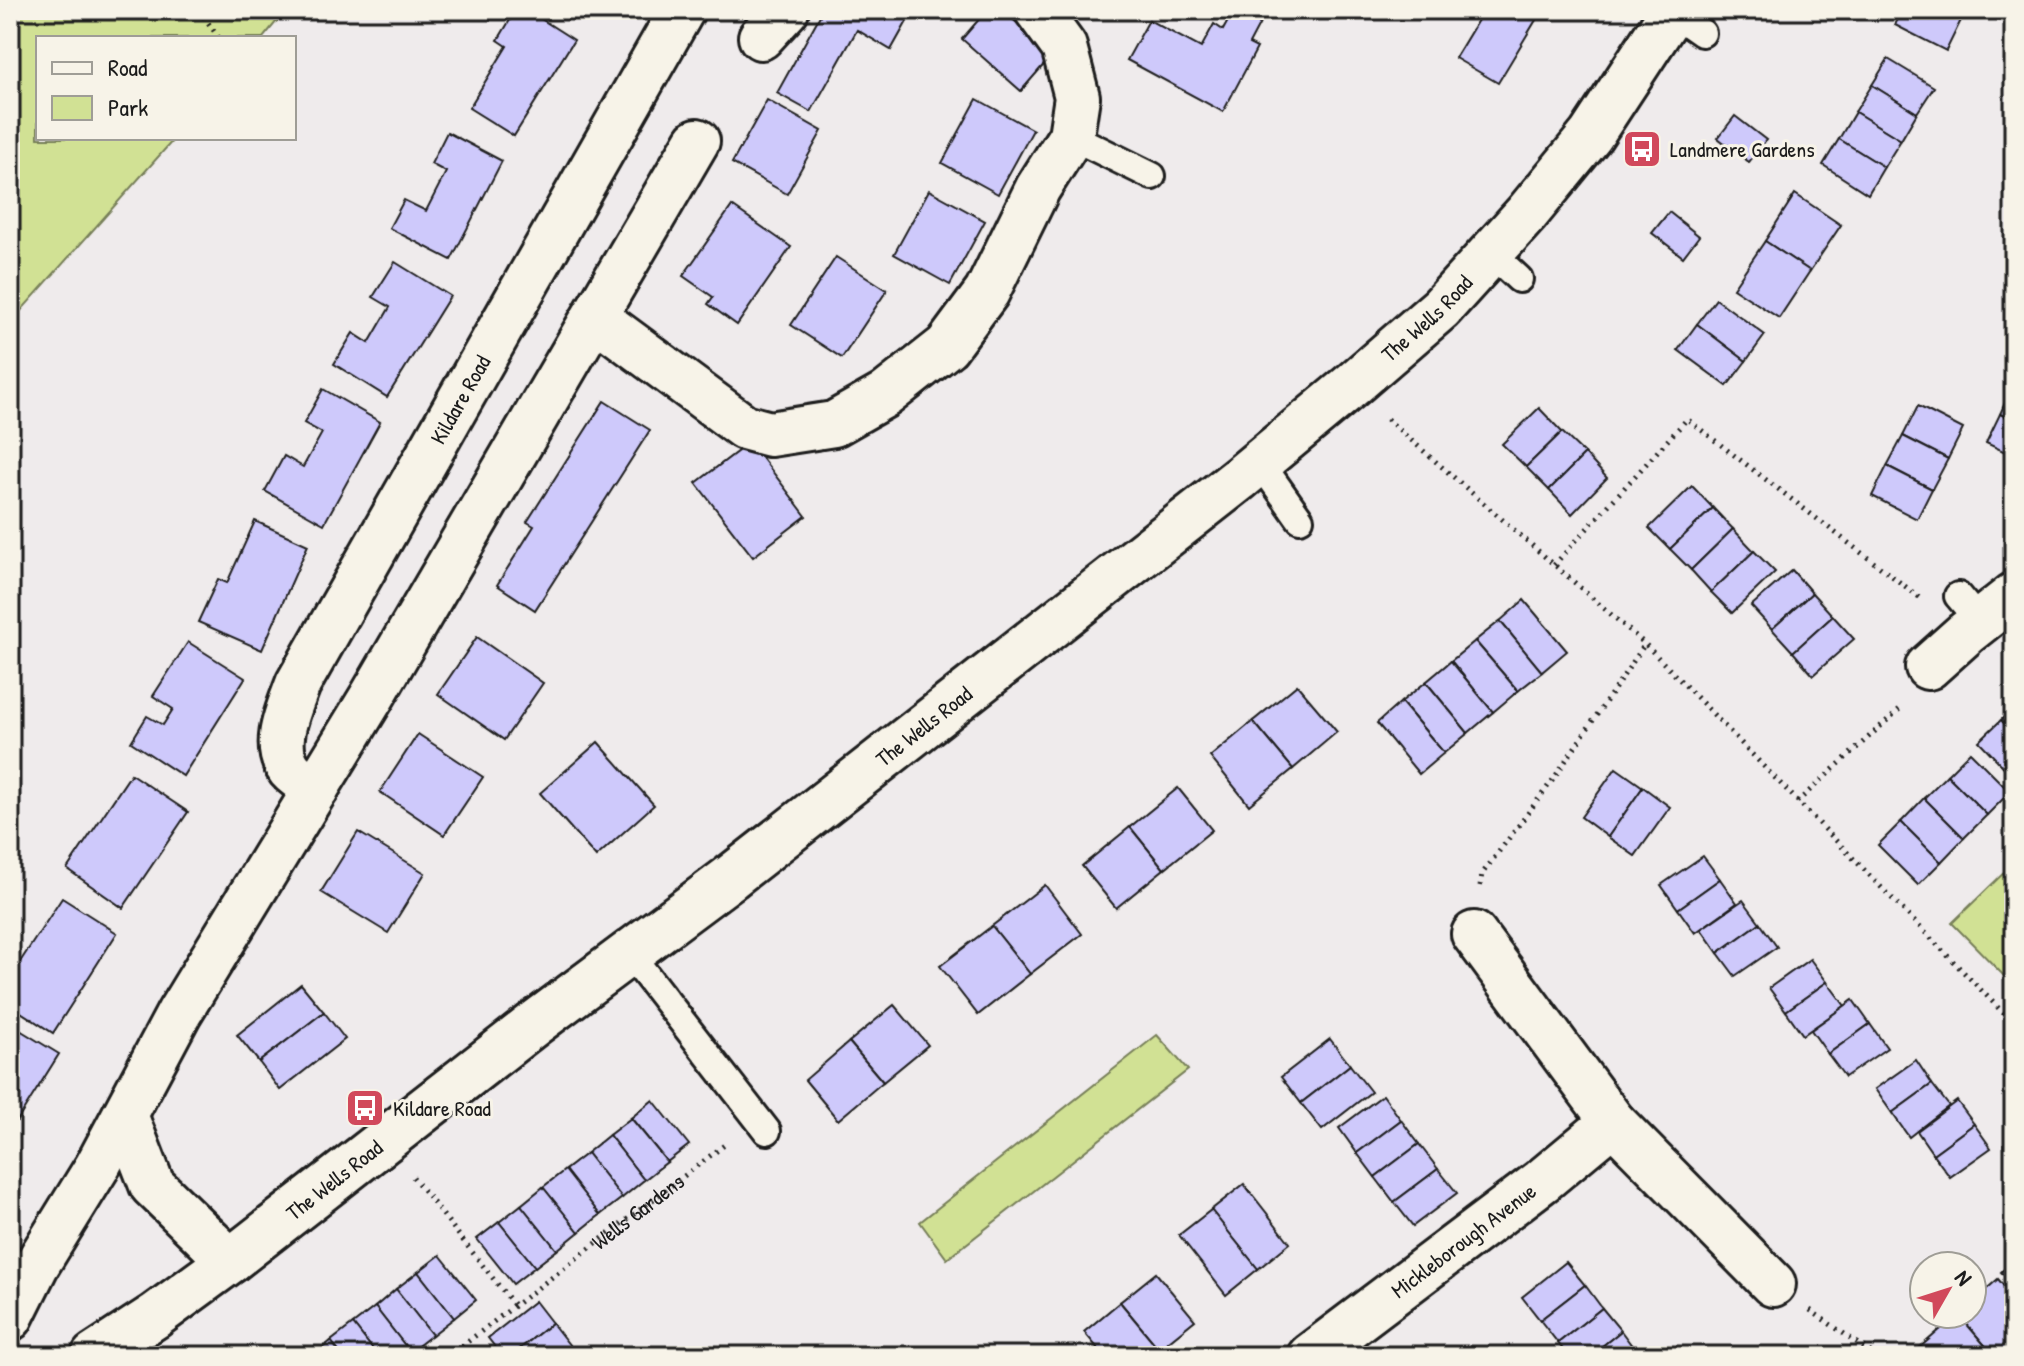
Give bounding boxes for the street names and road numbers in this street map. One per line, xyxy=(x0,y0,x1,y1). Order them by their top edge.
street label: The Wells Road xyxy=(1375,268,1479,368)
street label: Kildare Road xyxy=(423,349,498,450)
street label: The Wells Road xyxy=(869,679,978,773)
street label: The Wells Road xyxy=(280,1132,389,1227)
street label: Wells Gardens xyxy=(586,1166,690,1256)
street label: Mickleborough Avenue xyxy=(1385,1176,1542,1305)

